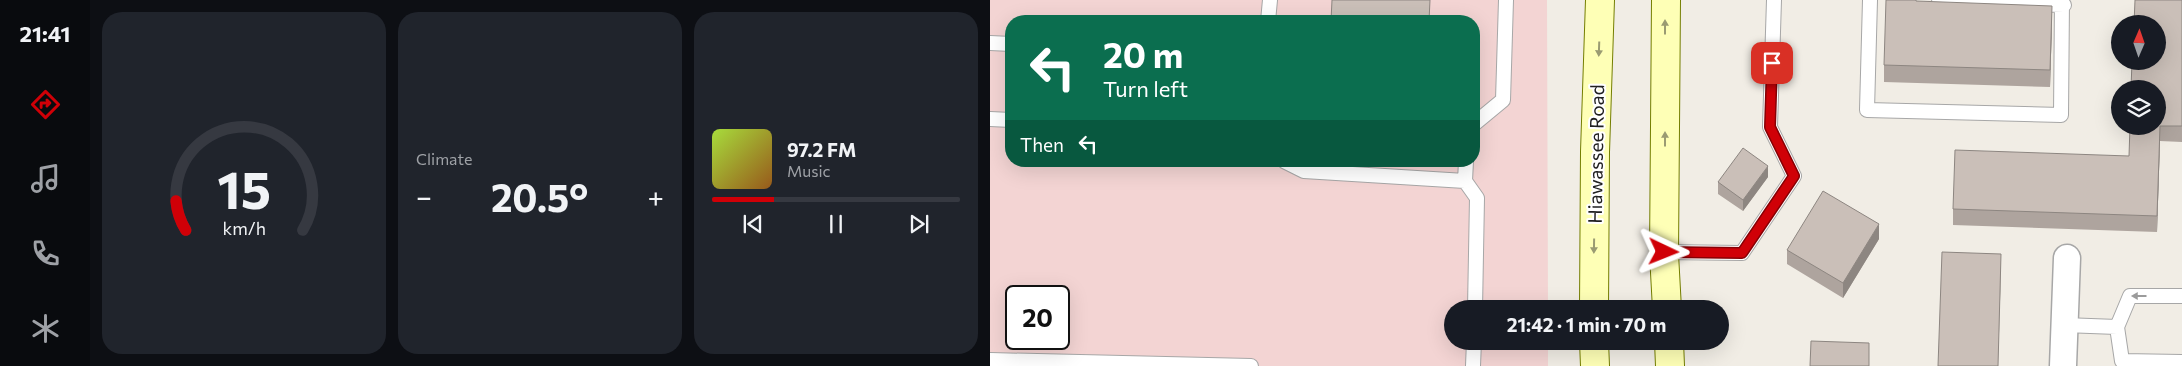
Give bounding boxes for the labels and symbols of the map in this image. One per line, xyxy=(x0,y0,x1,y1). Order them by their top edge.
north arrow xyxy=(2111,15,2166,70)
one-way arrow xyxy=(1661,19,1669,35)
one-way arrow xyxy=(1594,41,1602,57)
pin xyxy=(1751,42,1793,84)
street label: Hiawassee Road xyxy=(1583,84,1608,224)
one-way arrow xyxy=(1661,131,1669,147)
position arrow xyxy=(1637,225,1689,277)
one-way arrow xyxy=(1590,238,1598,254)
speed limit sign: 20 xyxy=(1005,285,1070,350)
one-way arrow xyxy=(2131,292,2147,300)

